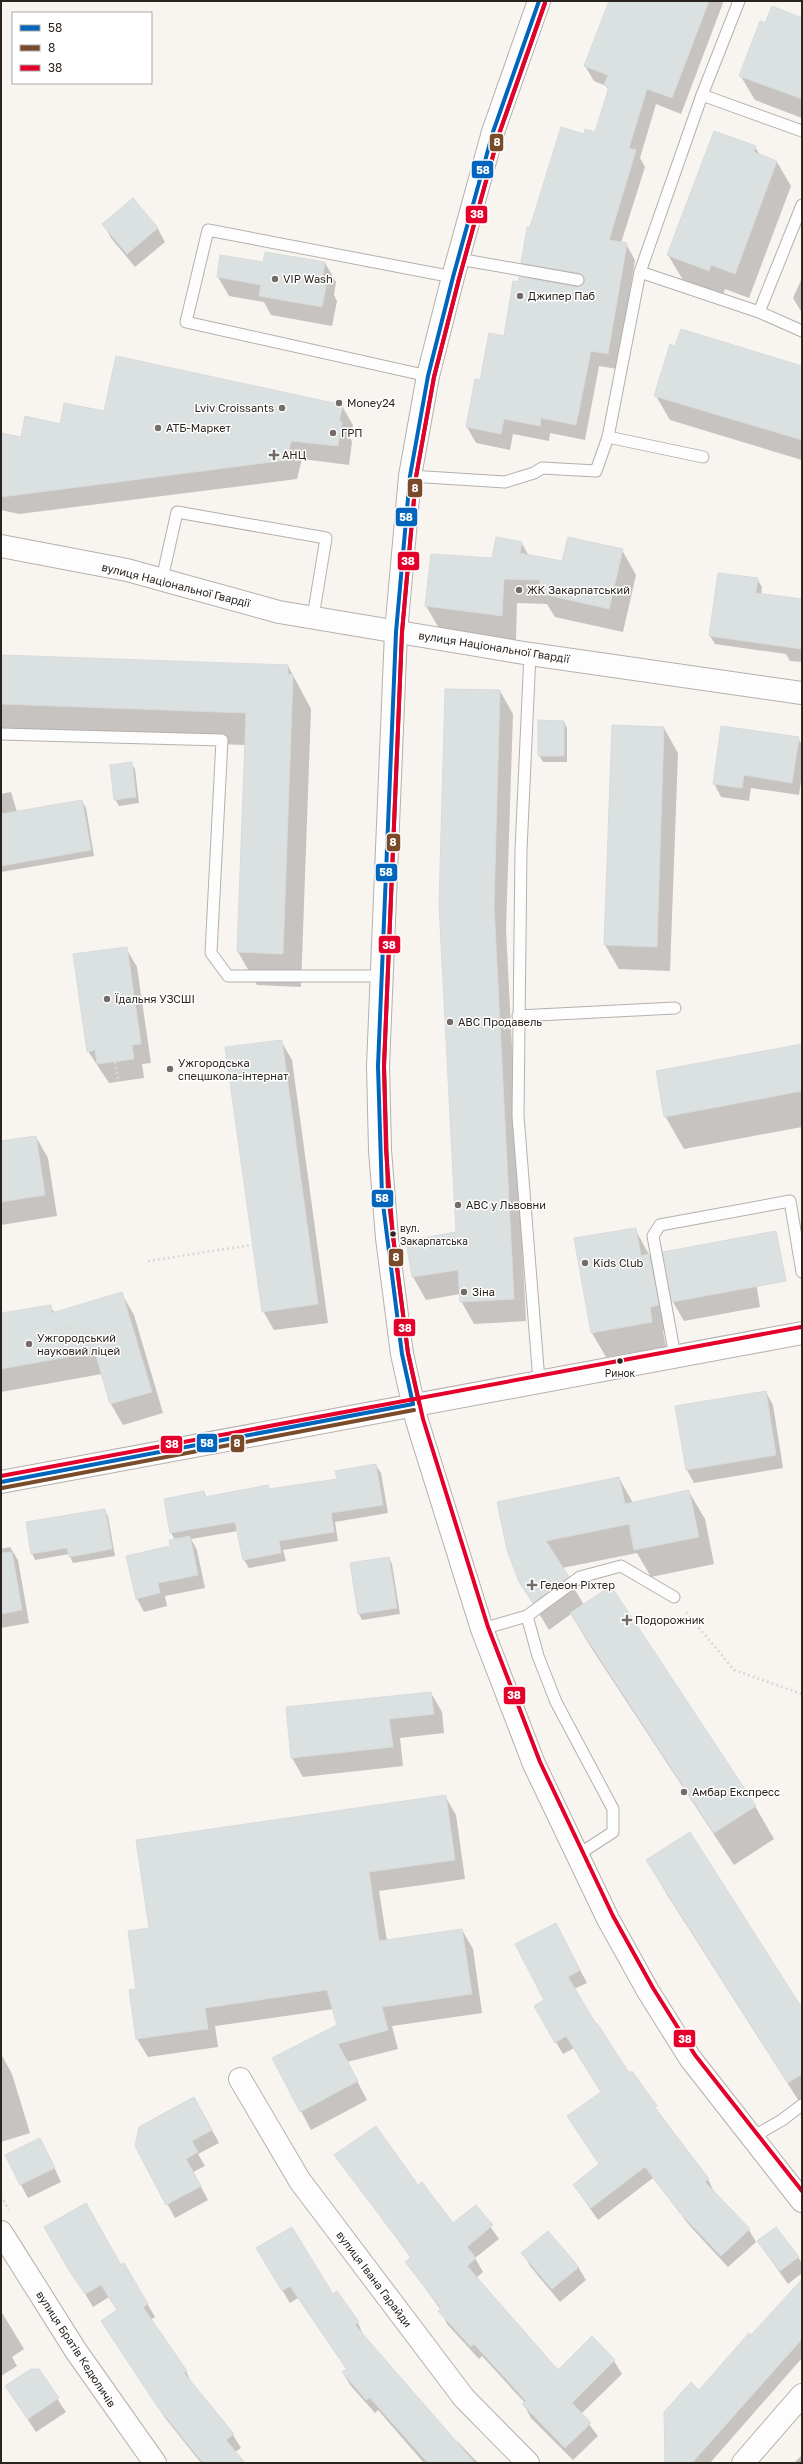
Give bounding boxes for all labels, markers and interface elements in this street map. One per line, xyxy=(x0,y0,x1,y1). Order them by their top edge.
legend xyxy=(12,12,152,84)
text: 58 xyxy=(48,20,62,35)
text: 8 xyxy=(48,40,55,55)
text: 38 xyxy=(48,60,62,75)
line badge: 8 xyxy=(489,133,504,152)
text: 8 xyxy=(493,135,501,148)
line badge: 58 xyxy=(471,160,494,179)
text: 58 xyxy=(476,163,490,176)
line badge: 38 xyxy=(465,205,488,224)
text: 38 xyxy=(470,207,484,220)
place label: VIP Wash xyxy=(283,272,333,285)
marker: VIP Wash xyxy=(270,274,280,284)
place label: Джипер Паб xyxy=(528,289,596,302)
marker: Джипер Паб xyxy=(515,291,525,301)
place label: Money24 xyxy=(347,396,396,409)
marker: Money24 xyxy=(334,398,344,408)
place label: Lviv Croissants xyxy=(195,401,274,414)
marker: Lviv Croissants xyxy=(277,403,287,413)
place label: АТБ-Маркет xyxy=(166,421,232,434)
marker: АТБ-Маркет xyxy=(153,423,163,433)
place label: ГРП xyxy=(341,426,363,439)
marker: ГРП xyxy=(328,428,338,438)
place label: АНЦ xyxy=(282,448,307,461)
marker: АНЦ xyxy=(269,450,279,460)
line badge: 8 xyxy=(407,478,423,498)
text: 8 xyxy=(411,481,419,494)
line badge: 58 xyxy=(395,507,418,527)
text: 58 xyxy=(399,510,413,523)
line badge: 38 xyxy=(397,551,420,571)
text: 38 xyxy=(401,554,415,567)
street label: вулиця Національної Гвардії xyxy=(100,560,253,610)
place label: ЖК Закарпатський xyxy=(527,583,630,596)
marker: ЖК Закарпатський xyxy=(514,585,524,595)
street label: вулиця Національної Гвардії xyxy=(418,628,572,665)
line badge: 8 xyxy=(386,833,401,852)
text: 8 xyxy=(389,835,397,848)
line badge: 58 xyxy=(375,863,398,882)
text: 58 xyxy=(379,865,393,878)
line badge: 38 xyxy=(378,935,401,954)
text: 38 xyxy=(382,938,396,951)
place label: Їдальня УЗСШІ xyxy=(114,992,195,1005)
marker: Їдальня УЗСШІ xyxy=(102,994,112,1004)
place label: ABC Продавель xyxy=(458,1015,542,1028)
marker: ABC Продавель xyxy=(445,1017,455,1027)
place label: Ужгородська спецшкола-інтернат xyxy=(178,1056,289,1082)
marker: Ужгородська спецшкола-інтернат xyxy=(165,1064,175,1074)
line badge: 58 xyxy=(371,1189,394,1208)
text: 58 xyxy=(375,1191,389,1204)
place label: ABC у Львовни xyxy=(466,1198,546,1211)
marker: ABC у Львовни xyxy=(453,1200,463,1210)
place label: вул. Закарпатська xyxy=(400,1222,468,1247)
marker: вул. Закарпатська xyxy=(388,1229,398,1239)
line badge: 8 xyxy=(388,1248,404,1267)
text: 8 xyxy=(392,1250,400,1263)
place label: Kids Club xyxy=(593,1256,644,1269)
marker: Kids Club xyxy=(580,1258,590,1268)
place label: Зіна xyxy=(472,1285,495,1298)
marker: Зіна xyxy=(459,1287,469,1297)
line badge: 38 xyxy=(393,1318,416,1337)
text: 38 xyxy=(398,1321,412,1334)
place label: Ужгородський науковий ліцей xyxy=(37,1331,120,1357)
marker: Ужгородський науковий ліцей xyxy=(24,1339,34,1349)
marker: Ринок xyxy=(615,1356,625,1366)
place label: Ринок xyxy=(605,1367,636,1379)
line badge: 58 xyxy=(196,1433,218,1453)
line badge: 8 xyxy=(230,1434,245,1453)
line badge: 38 xyxy=(160,1435,183,1454)
text: 58 xyxy=(200,1436,214,1449)
text: 8 xyxy=(233,1436,241,1449)
text: 38 xyxy=(165,1437,179,1450)
place label: Гедеон Ріхтер xyxy=(540,1578,615,1591)
marker: Гедеон Ріхтер xyxy=(527,1580,537,1590)
place label: Подорожник xyxy=(635,1613,705,1626)
marker: Подорожник xyxy=(622,1615,632,1625)
line badge: 38 xyxy=(503,1686,526,1705)
text: 38 xyxy=(507,1688,521,1701)
place label: Амбар Експресс xyxy=(692,1785,780,1798)
marker: Амбар Експресс xyxy=(679,1787,689,1797)
line badge: 38 xyxy=(673,2029,696,2048)
text: 38 xyxy=(678,2032,692,2045)
street label: вулиця Івана Гарайди xyxy=(334,2228,415,2329)
street label: вулиця Братів Кедюличів xyxy=(34,2288,119,2409)

